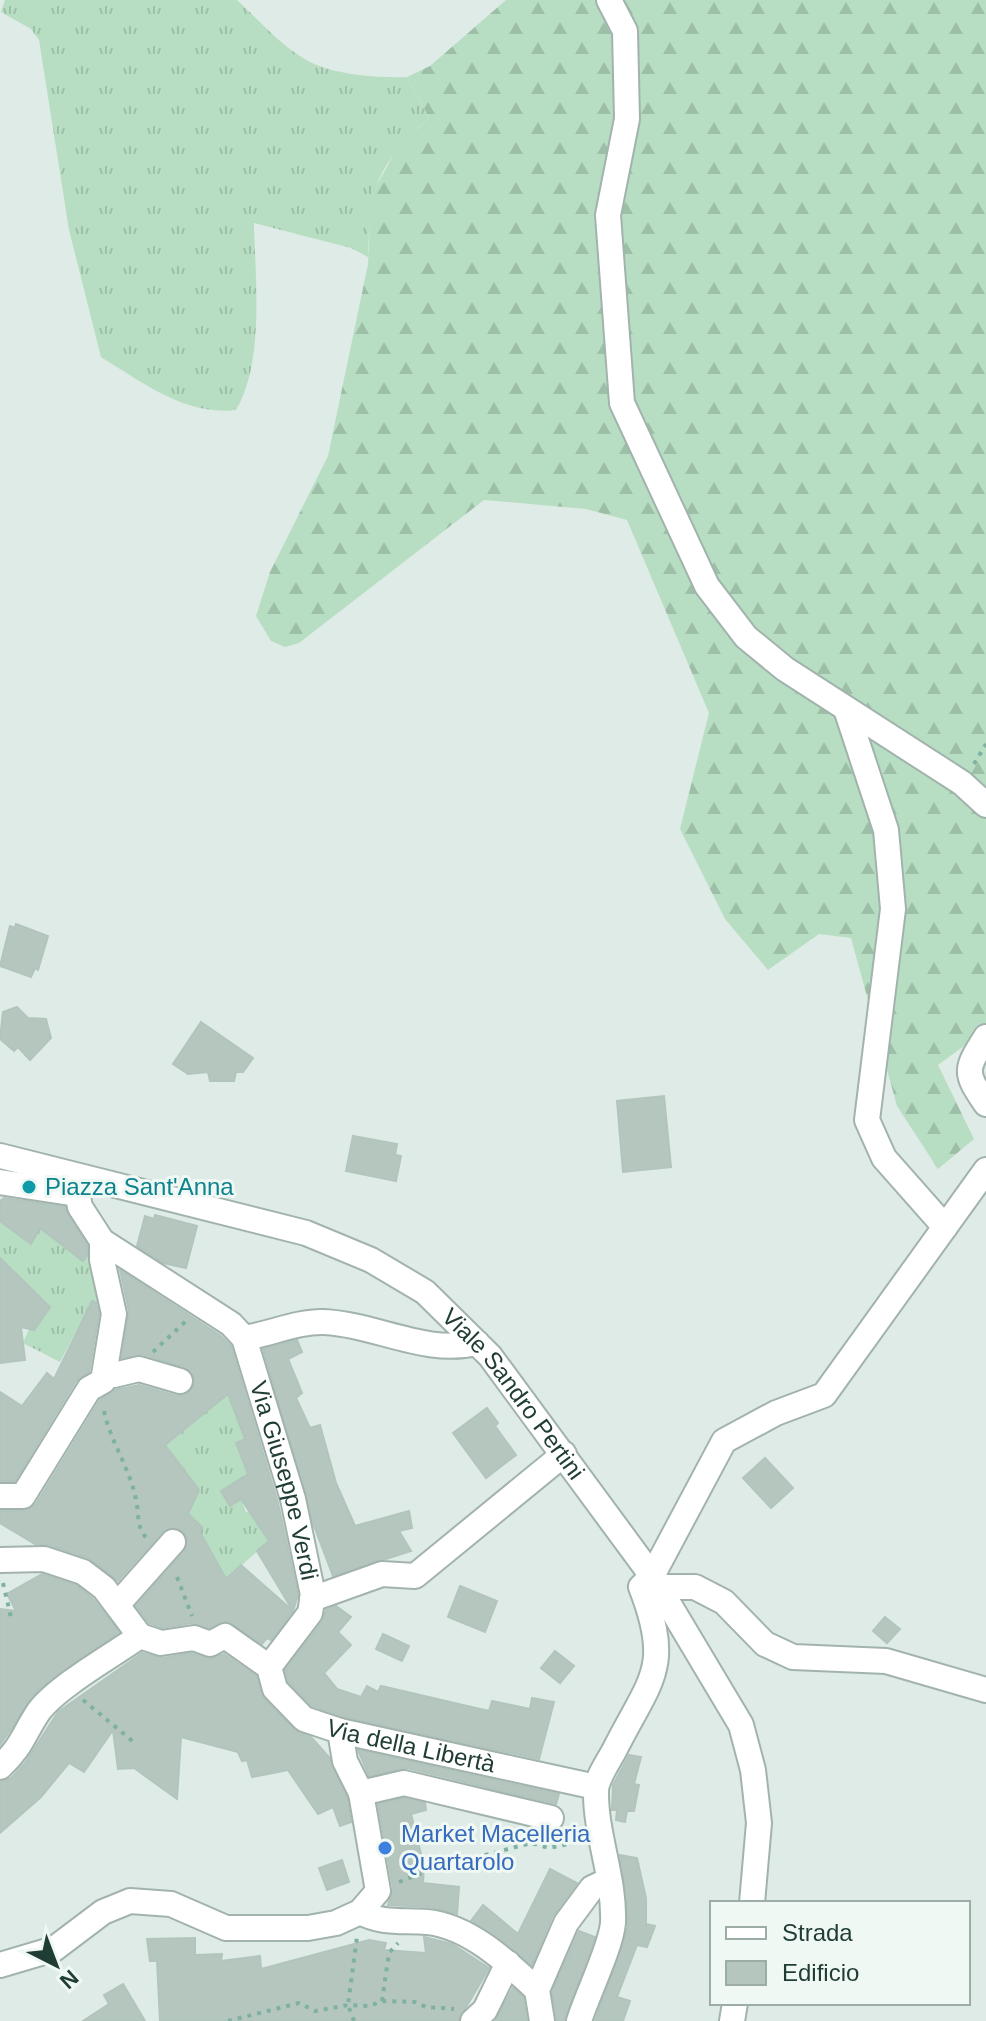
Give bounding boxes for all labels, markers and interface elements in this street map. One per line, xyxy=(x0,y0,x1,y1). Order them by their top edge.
place label: Piazza Sant'Anna xyxy=(45,1173,234,1200)
marker: Piazza Sant'Anna xyxy=(20,1178,38,1196)
street label: Viale Sandro Pertini xyxy=(437,1303,590,1485)
street label: Via Giuseppe Verdi xyxy=(245,1378,324,1583)
street label: Via della Libertà xyxy=(323,1713,498,1778)
place label: Market Macelleria Quartarolo xyxy=(401,1820,591,1875)
marker: Market Macelleria Quartarolo xyxy=(376,1839,394,1857)
legend xyxy=(710,1901,970,2005)
text: Strada xyxy=(782,1919,853,1946)
north arrow xyxy=(16,1925,96,2005)
text: Edificio xyxy=(782,1959,859,1986)
text: N xyxy=(55,1965,83,1994)

